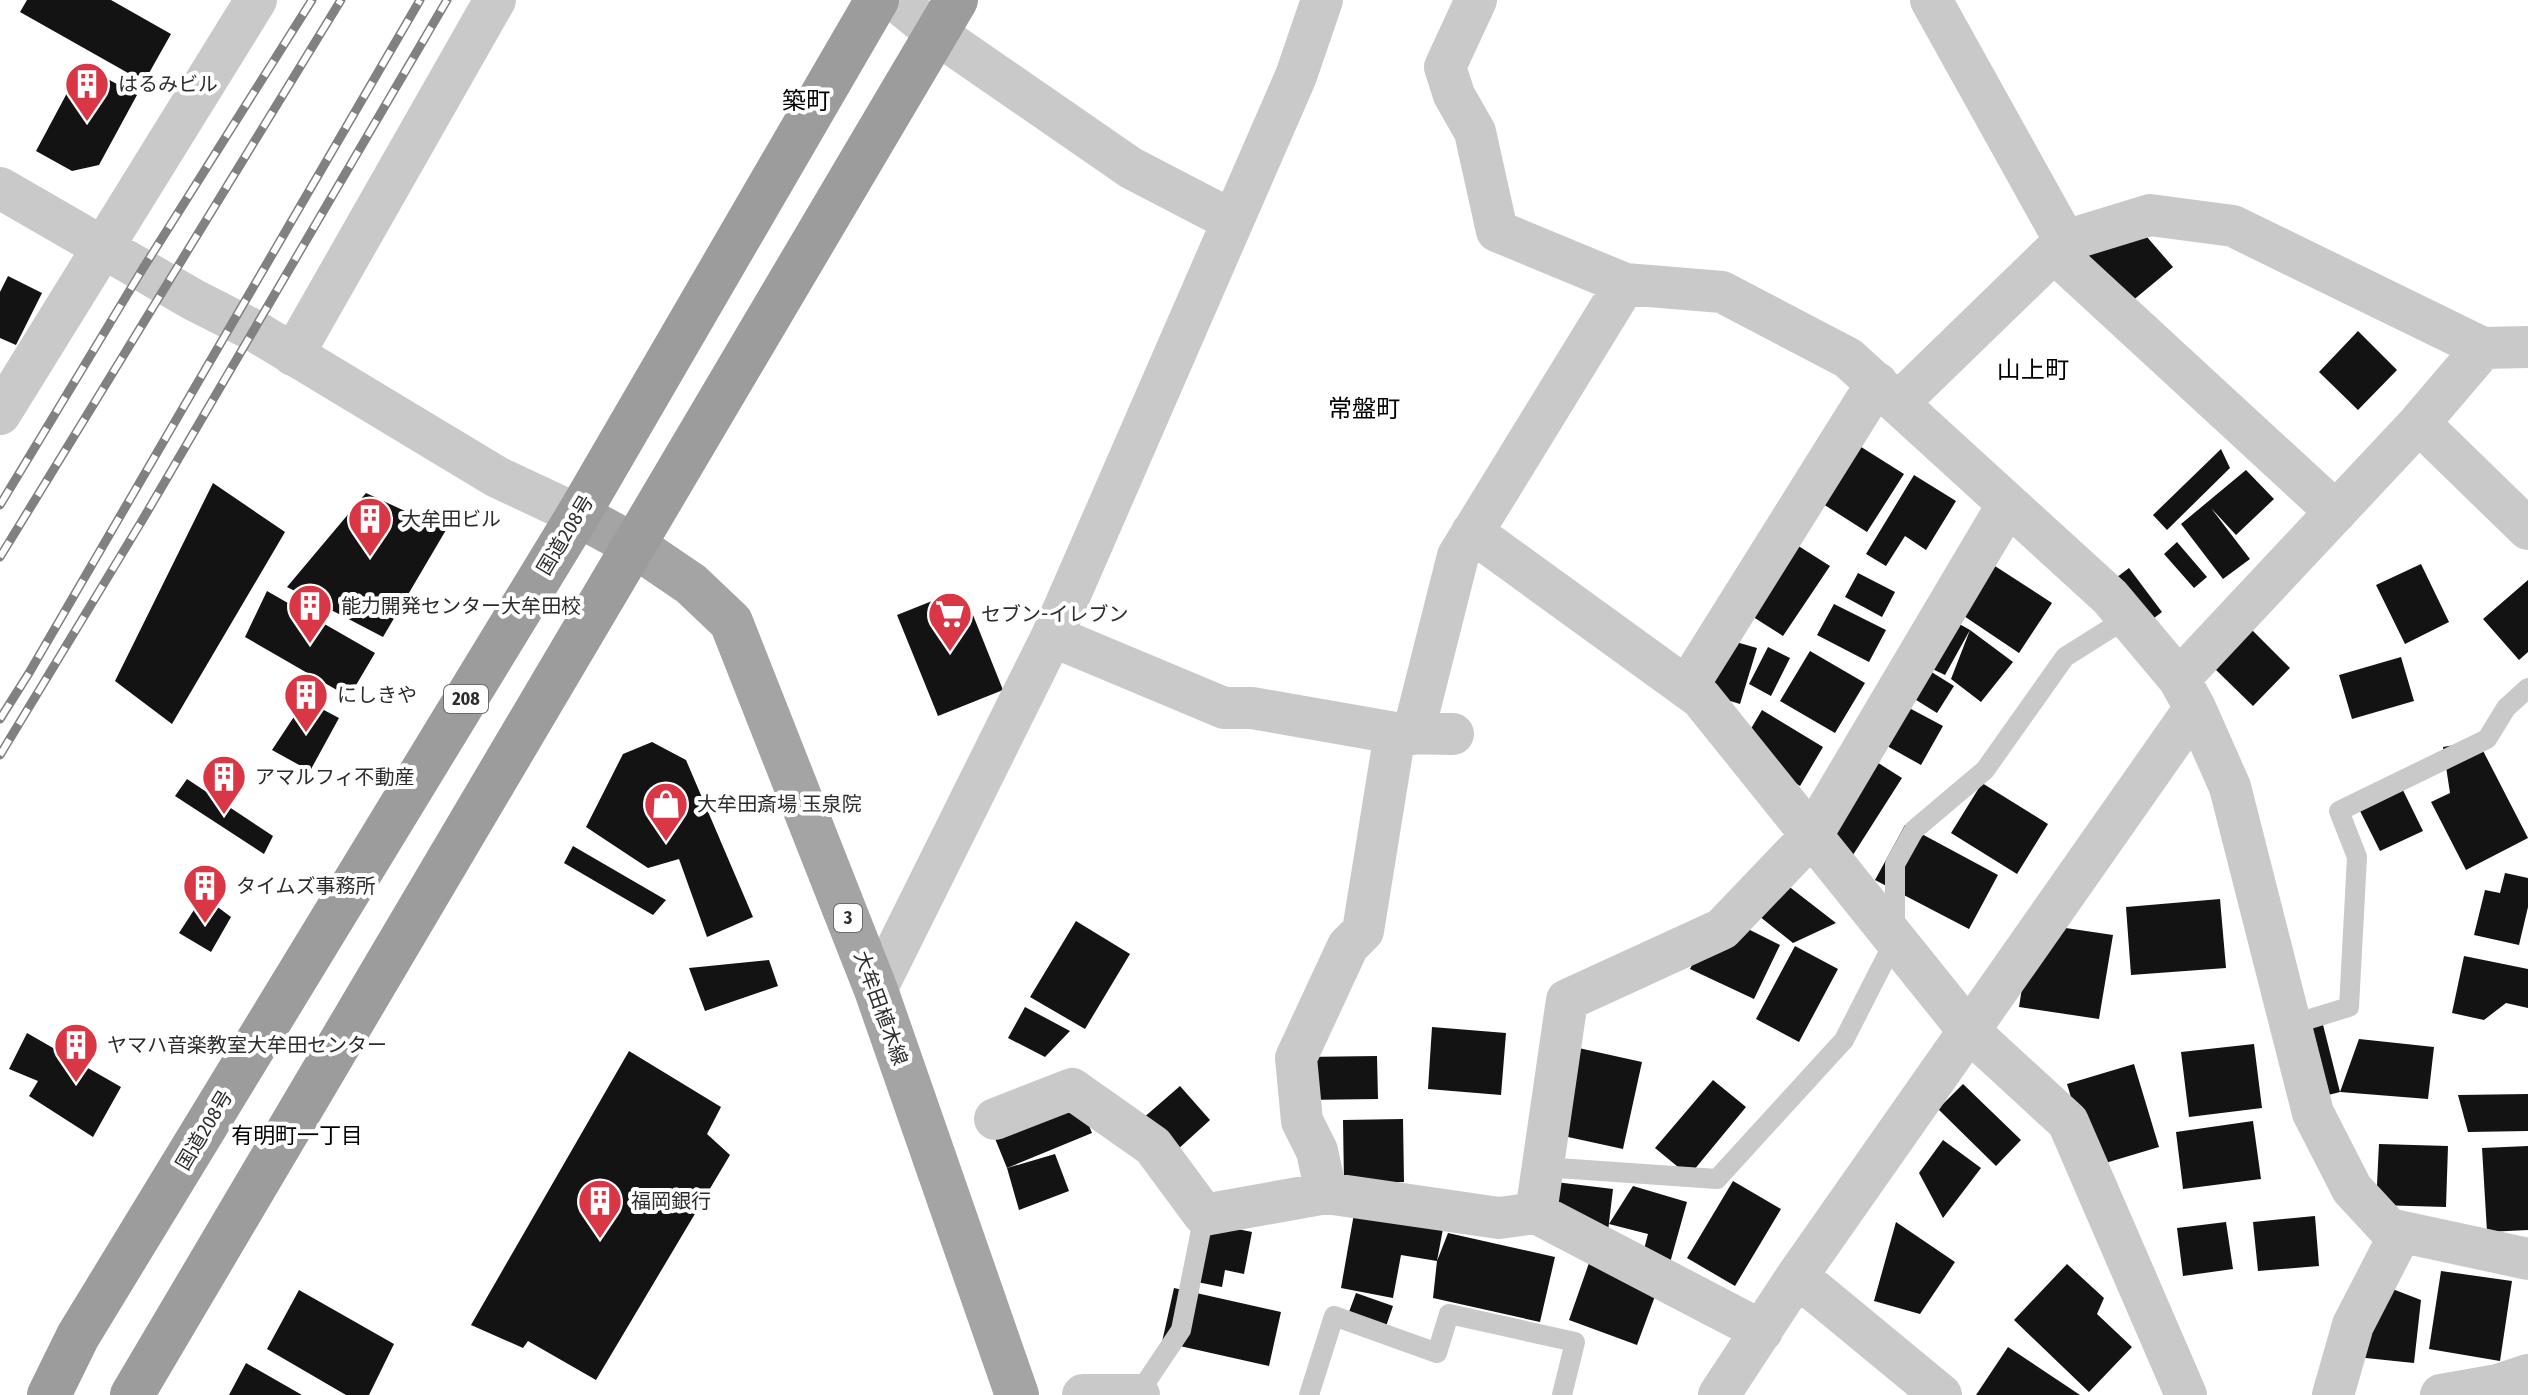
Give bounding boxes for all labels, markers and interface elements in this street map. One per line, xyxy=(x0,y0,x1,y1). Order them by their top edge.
building icon: はるみビル xyxy=(63,60,111,123)
place label: はるみビル xyxy=(118,72,218,96)
district label: 築町 xyxy=(782,87,830,115)
district label: 山上町 xyxy=(1997,356,2069,384)
district label: 常盤町 xyxy=(1328,395,1400,423)
street label: 国道208号 xyxy=(532,491,598,579)
building icon: 大牟田ビル xyxy=(346,495,394,558)
place label: 大牟田ビル xyxy=(401,507,501,531)
building icon: 能力開発センター大牟田校 xyxy=(286,582,334,645)
supermarket icon: セブン-イレブン xyxy=(926,590,974,653)
place label: 能力開発センター大牟田校 xyxy=(341,594,581,618)
place label: セブン-イレブン xyxy=(981,602,1128,626)
building icon: にしきや xyxy=(282,671,330,734)
place label: にしきや xyxy=(337,683,417,707)
road number: 208 xyxy=(444,685,488,713)
building icon: アマルフィ不動産 xyxy=(200,753,248,816)
place label: アマルフィ不動産 xyxy=(255,765,415,789)
shop icon: 大牟田斎場 玉泉院 xyxy=(642,780,690,843)
place label: 大牟田斎場 玉泉院 xyxy=(697,792,862,816)
building icon: タイムズ事務所 xyxy=(181,862,229,925)
place label: タイムズ事務所 xyxy=(236,874,376,898)
road number: 3 xyxy=(834,904,862,932)
street label: 大牟田植木線 xyxy=(849,948,913,1068)
building icon: ヤマハ音楽教室大牟田センター xyxy=(52,1021,100,1084)
place label: ヤマハ音楽教室大牟田センター xyxy=(107,1033,387,1057)
street label: 国道208号 xyxy=(171,1086,237,1174)
district label: 有明町一丁目 xyxy=(231,1122,363,1149)
building icon: 福岡銀行 xyxy=(576,1177,624,1240)
place label: 福岡銀行 xyxy=(631,1189,711,1213)

